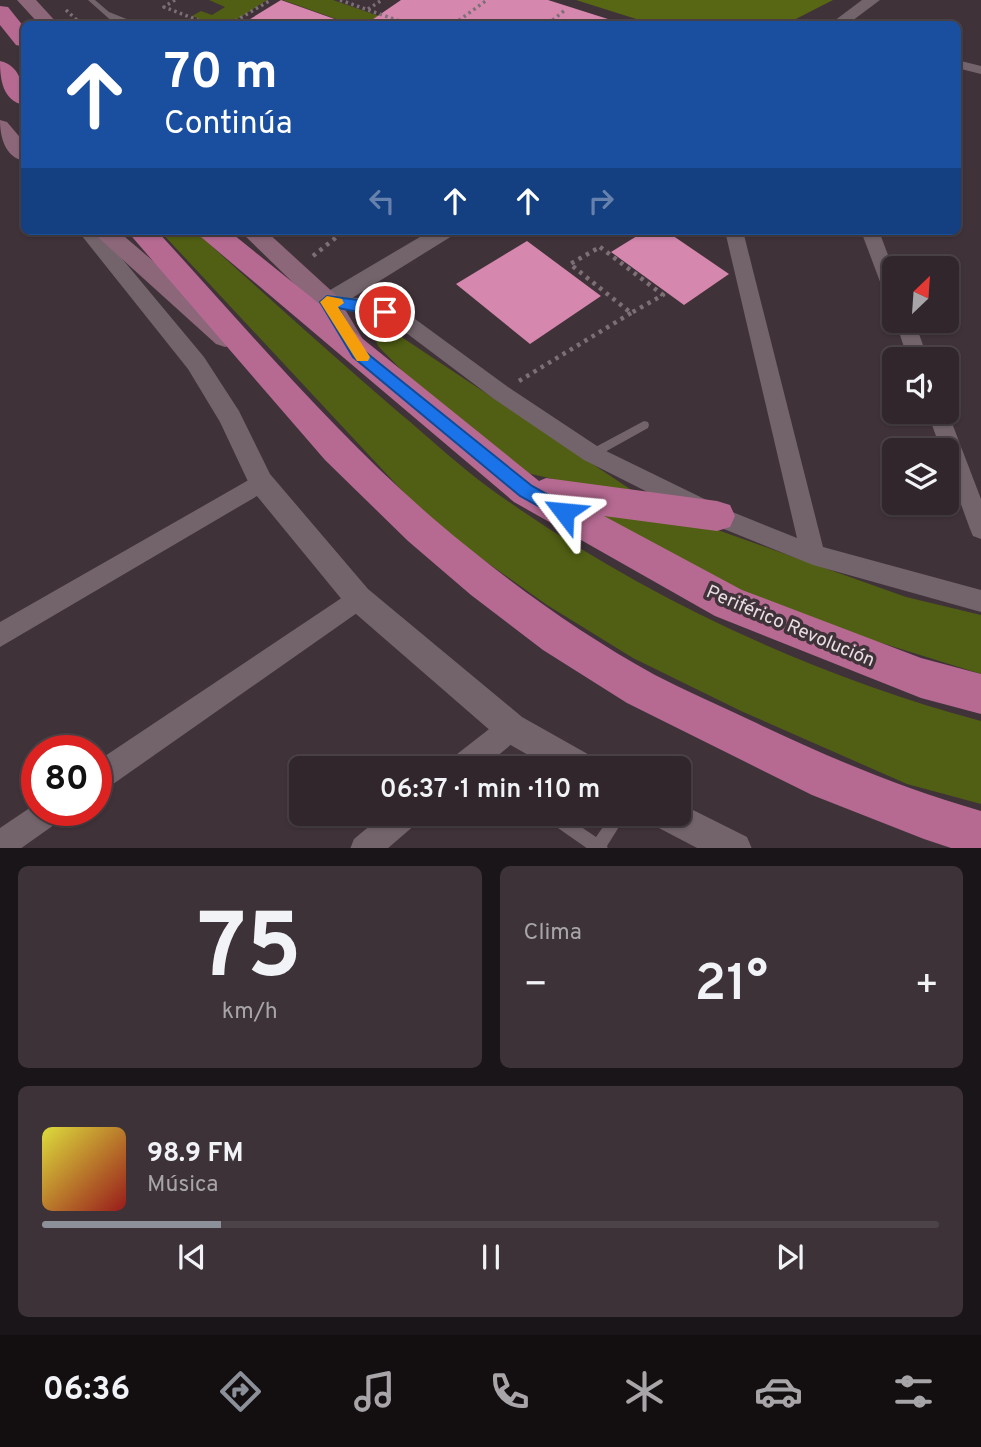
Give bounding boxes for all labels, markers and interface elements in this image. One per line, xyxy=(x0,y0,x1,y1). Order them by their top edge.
text: 70 m xyxy=(164,44,278,106)
icon: ahead xyxy=(49,49,140,140)
text: Continúa xyxy=(164,105,293,145)
icon: left xyxy=(363,182,401,220)
icon: ahead xyxy=(436,182,474,220)
icon: ahead xyxy=(509,182,547,220)
icon: right xyxy=(582,182,620,220)
north arrow xyxy=(882,256,959,332)
map controls xyxy=(882,256,959,515)
pin xyxy=(355,282,415,342)
icon: arrive xyxy=(366,293,404,331)
button: sound xyxy=(882,347,959,424)
button: layers xyxy=(882,438,959,515)
position arrow xyxy=(527,475,601,549)
street label: Periférico Revolución xyxy=(702,580,878,673)
speed limit sign: 80 xyxy=(21,735,112,826)
text: 06:37 · 1 min · 110 m xyxy=(380,774,600,807)
text: 75 xyxy=(198,895,302,1010)
text: Clima xyxy=(524,919,582,948)
text: 21° xyxy=(694,953,768,1019)
text: − xyxy=(524,962,548,1011)
text: + xyxy=(914,962,939,1011)
text: km/h xyxy=(222,998,278,1027)
text: 98.9 FM xyxy=(147,1138,244,1171)
text: Música xyxy=(147,1171,218,1200)
icon: previous xyxy=(173,1238,211,1276)
icon: pause xyxy=(472,1238,510,1276)
icon: next xyxy=(771,1238,809,1276)
icon: directions xyxy=(216,1367,265,1416)
icon: music xyxy=(350,1367,399,1416)
icon: phone xyxy=(485,1367,534,1416)
icon: climate xyxy=(620,1367,669,1416)
icon: car xyxy=(754,1367,803,1416)
icon: filters xyxy=(889,1367,938,1416)
text: 06:36 xyxy=(43,1371,130,1411)

